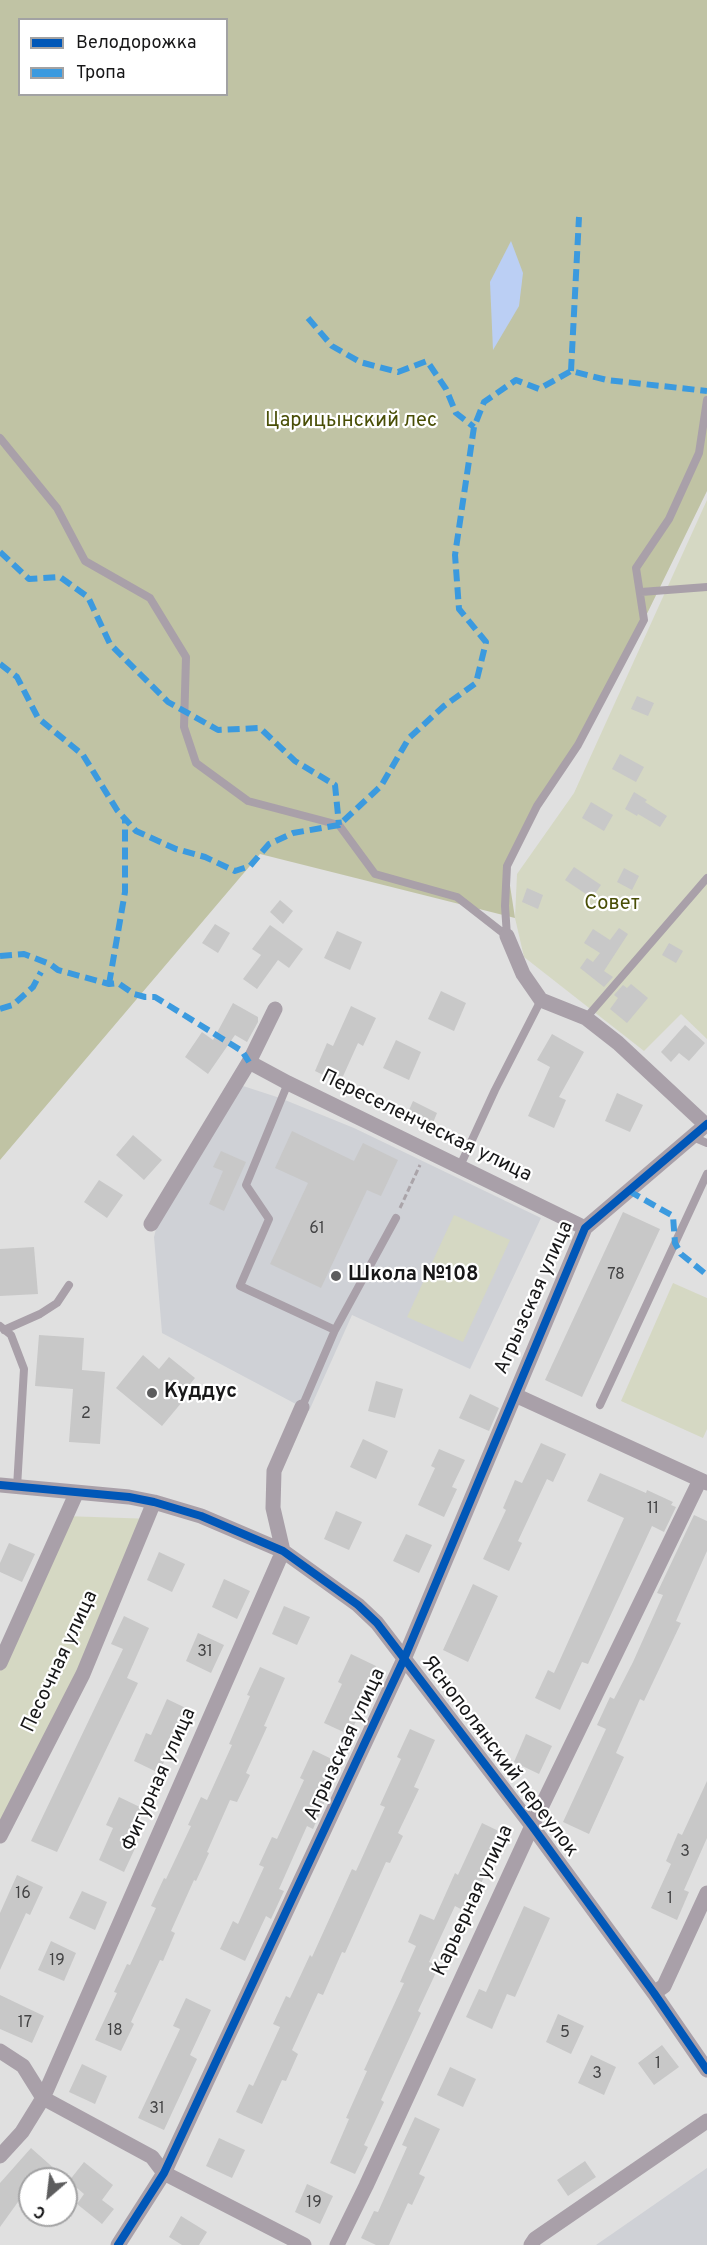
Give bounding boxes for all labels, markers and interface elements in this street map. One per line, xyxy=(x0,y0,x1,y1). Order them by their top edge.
legend xyxy=(18,18,228,96)
text: Велодорожка xyxy=(76,32,196,55)
text: Тропа xyxy=(76,62,125,85)
park label: Царицынский лес xyxy=(265,410,437,434)
park label: Совет xyxy=(584,893,640,917)
street label: Переселенческая улица xyxy=(317,1066,535,1188)
street label: Агрызская улица xyxy=(490,1218,580,1378)
house number: 61 xyxy=(309,1220,325,1240)
place label: Школа №108 xyxy=(348,1264,479,1288)
house number: 78 xyxy=(607,1266,625,1286)
marker: Школа №108 xyxy=(329,1269,343,1283)
place label: Куддус xyxy=(164,1381,237,1405)
marker: Куддус xyxy=(145,1386,159,1400)
house number: 2 xyxy=(81,1405,91,1425)
house number: 11 xyxy=(647,1500,659,1520)
street label: Песочная улица xyxy=(18,1587,104,1737)
house number: 31 xyxy=(197,1643,213,1663)
street label: Яснополянский переулок xyxy=(415,1652,583,1862)
street label: Агрызская улица xyxy=(300,1665,392,1825)
street label: Фигурная улица xyxy=(118,1705,202,1855)
street label: Карьерная улица xyxy=(428,1822,520,1980)
house number: 3 xyxy=(680,1843,690,1863)
house number: 16 xyxy=(15,1885,31,1905)
house number: 1 xyxy=(667,1890,673,1910)
house number: 19 xyxy=(49,1952,65,1972)
house number: 17 xyxy=(18,2014,32,2034)
house number: 18 xyxy=(107,2022,123,2042)
house number: 5 xyxy=(560,2024,570,2044)
house number: 1 xyxy=(655,2055,661,2075)
house number: 3 xyxy=(592,2065,602,2085)
house number: 31 xyxy=(149,2100,165,2120)
north arrow xyxy=(18,2167,78,2227)
house number: 19 xyxy=(306,2194,322,2214)
text: С xyxy=(31,2200,50,2222)

